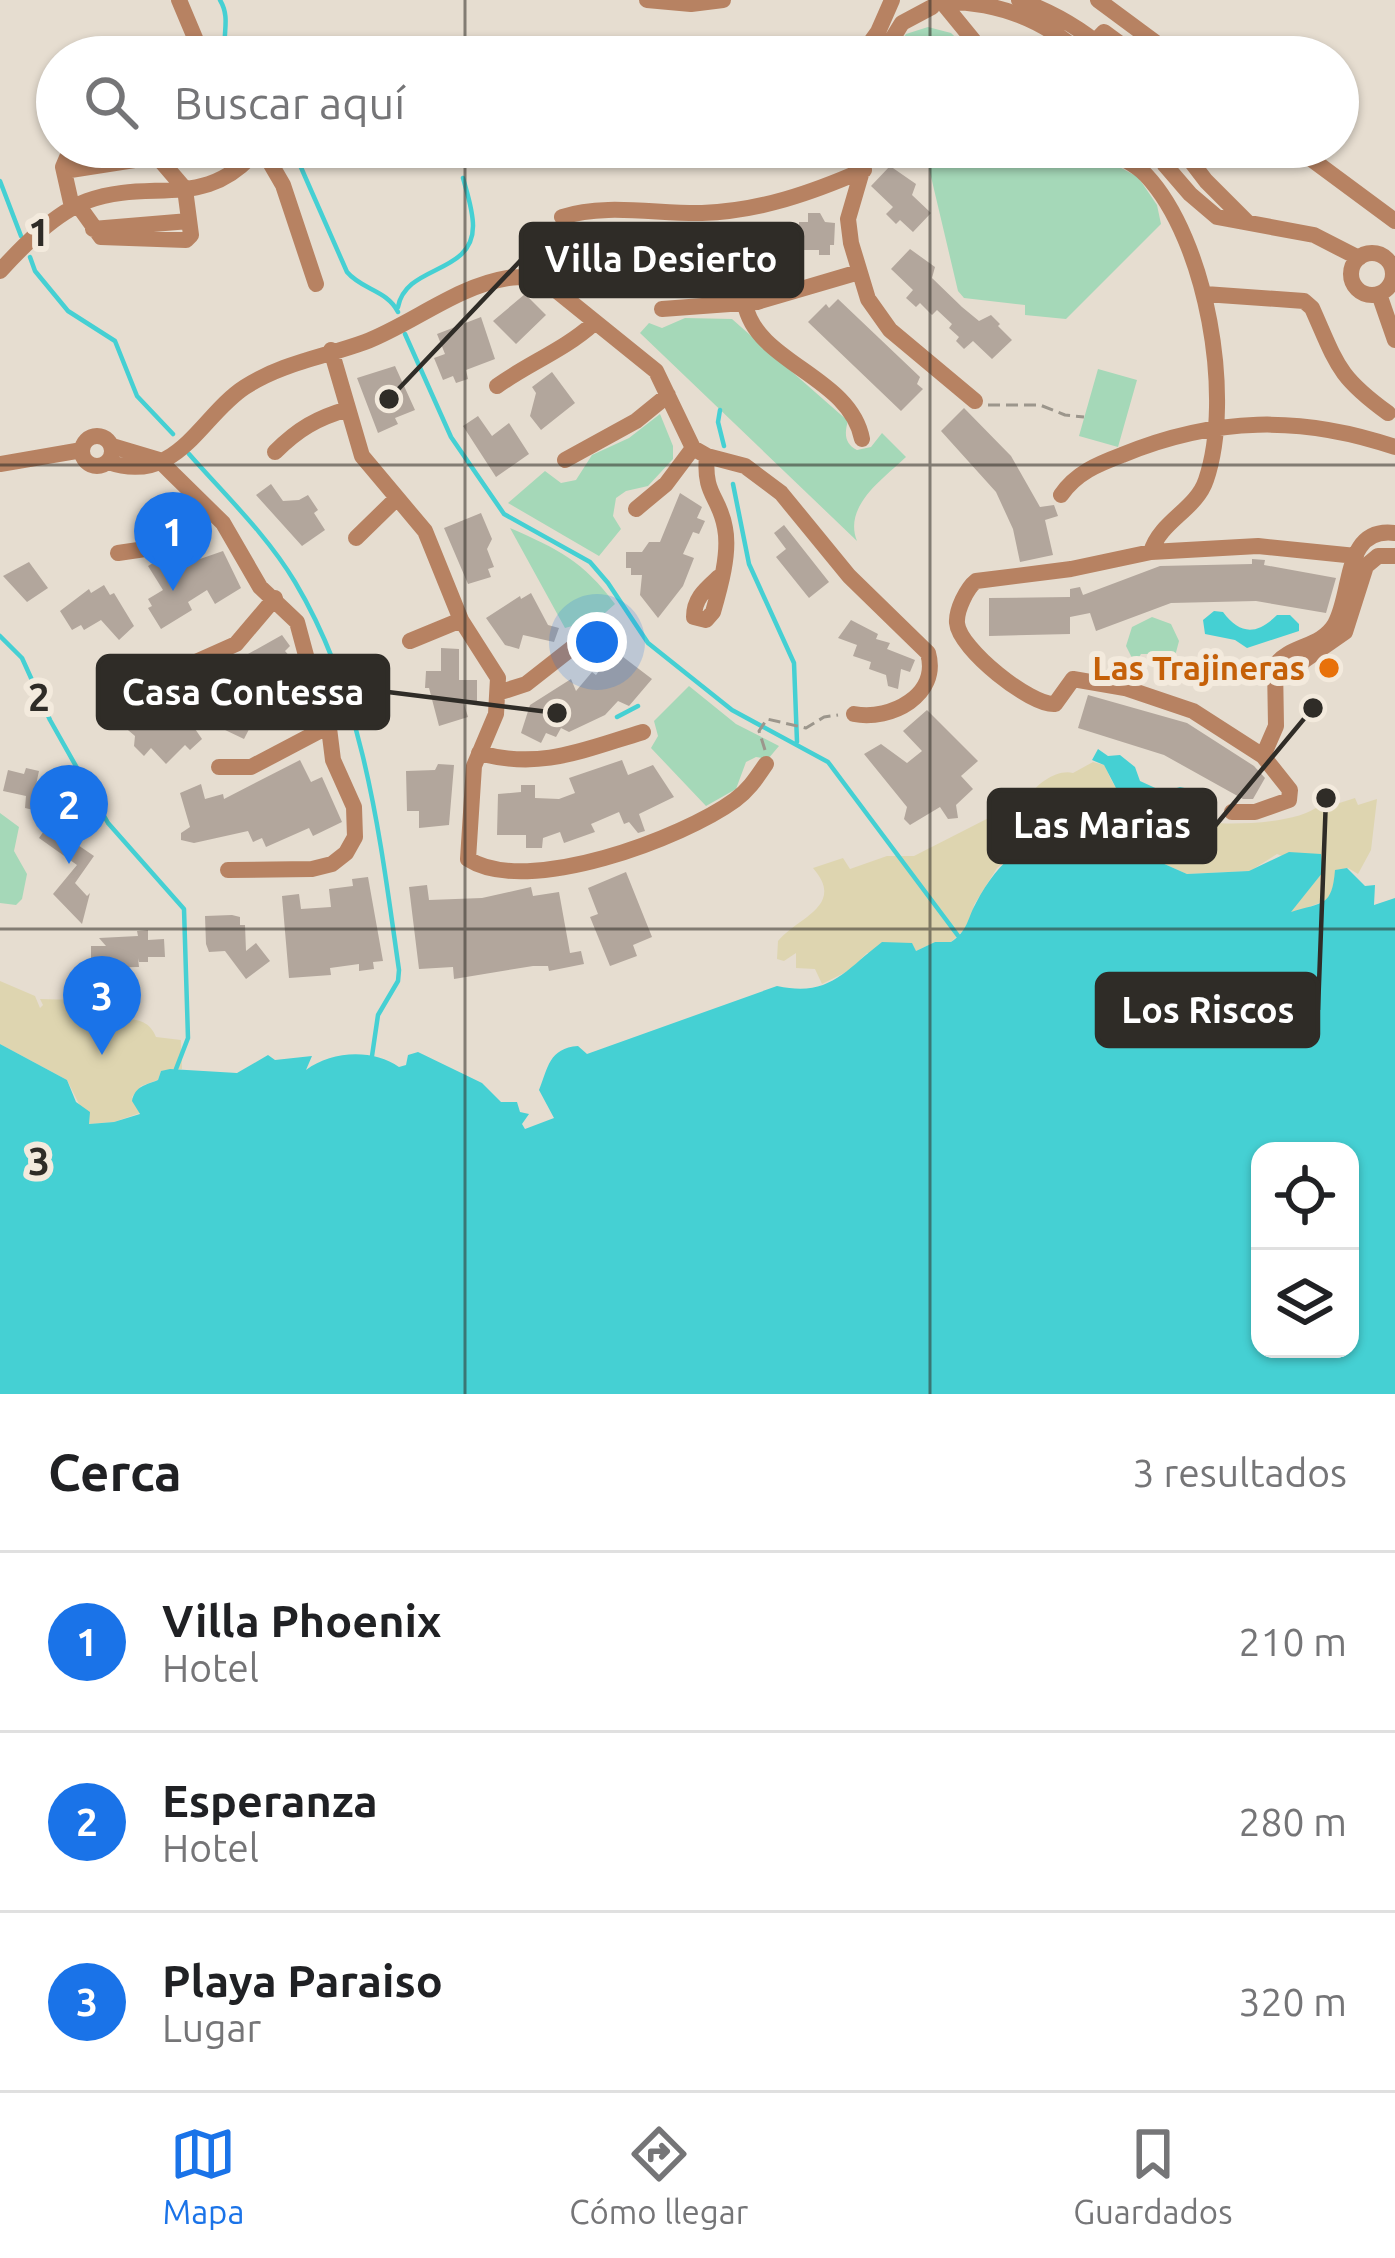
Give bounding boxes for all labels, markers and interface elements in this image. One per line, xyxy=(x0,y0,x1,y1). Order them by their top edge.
search box xyxy=(36,36,1359,168)
icon: search xyxy=(78,69,144,135)
text: Buscar aquí xyxy=(174,77,405,128)
text: 1 xyxy=(28,210,50,253)
callout: Villa Desierto xyxy=(521,224,802,296)
text: Villa Desierto xyxy=(545,238,777,279)
pin: 1 xyxy=(134,492,212,591)
your location xyxy=(567,612,627,672)
place label: Las Trajineras xyxy=(1092,649,1305,686)
marker: Las Trajineras xyxy=(1316,655,1342,681)
callout: Casa Contessa xyxy=(98,656,388,728)
text: Casa Contessa xyxy=(122,671,364,712)
text: 2 xyxy=(28,675,50,718)
pin: 2 xyxy=(30,765,108,864)
callout: Las Marias xyxy=(989,790,1215,862)
text: Las Marias xyxy=(1013,804,1191,845)
pin: 3 xyxy=(63,956,141,1055)
callout: Los Riscos xyxy=(1097,974,1318,1046)
text: Los Riscos xyxy=(1121,989,1295,1030)
text: 3 xyxy=(28,1139,50,1182)
map controls xyxy=(1251,1142,1359,1358)
button: locate xyxy=(1251,1142,1359,1250)
button: layers xyxy=(1251,1250,1359,1358)
text: Cerca xyxy=(48,1443,182,1501)
text: 3 resultados xyxy=(1133,1451,1347,1494)
text: Villa Phoenix xyxy=(162,1595,441,1646)
text: 1 xyxy=(76,1620,98,1663)
text: 210 m xyxy=(1238,1620,1347,1663)
text: Hotel xyxy=(162,1646,259,1689)
text: Esperanza xyxy=(162,1775,378,1826)
text: 2 xyxy=(76,1800,98,1843)
text: 280 m xyxy=(1238,1800,1347,1843)
text: Hotel xyxy=(162,1826,259,1869)
text: Playa Paraiso xyxy=(162,1955,443,2006)
text: 3 xyxy=(76,1980,98,2023)
text: 320 m xyxy=(1238,1980,1347,2023)
text: Lugar xyxy=(162,2006,261,2049)
tab: Mapa xyxy=(162,2121,244,2230)
tab: Cómo llegar xyxy=(569,2121,748,2230)
tab: Guardados xyxy=(1073,2121,1232,2230)

